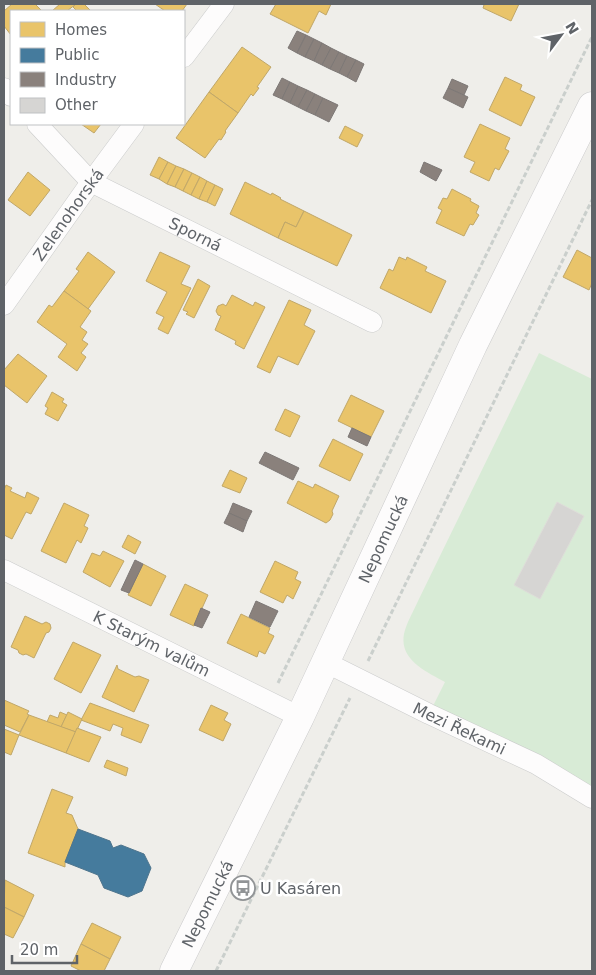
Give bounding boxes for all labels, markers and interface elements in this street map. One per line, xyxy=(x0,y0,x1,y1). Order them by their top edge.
legend xyxy=(10,10,185,125)
north arrow xyxy=(536,10,586,60)
text: N xyxy=(562,19,582,37)
text: Homes xyxy=(55,21,107,39)
text: Public xyxy=(55,46,99,64)
text: Industry xyxy=(55,71,117,89)
text: Other xyxy=(55,96,98,114)
street label: Zelenohorská xyxy=(29,165,108,265)
street label: Sporná xyxy=(166,213,225,256)
street label: Nepomucká xyxy=(355,492,412,586)
street label: K Starým valům xyxy=(90,607,213,681)
street label: Mezi Řekami xyxy=(410,699,509,759)
street label: Nepomucká xyxy=(178,857,237,951)
bus stop icon: U Kasáren xyxy=(230,875,256,901)
place label: U Kasáren xyxy=(260,879,341,898)
scale bar xyxy=(12,932,78,964)
text: 20 m xyxy=(20,941,58,959)

